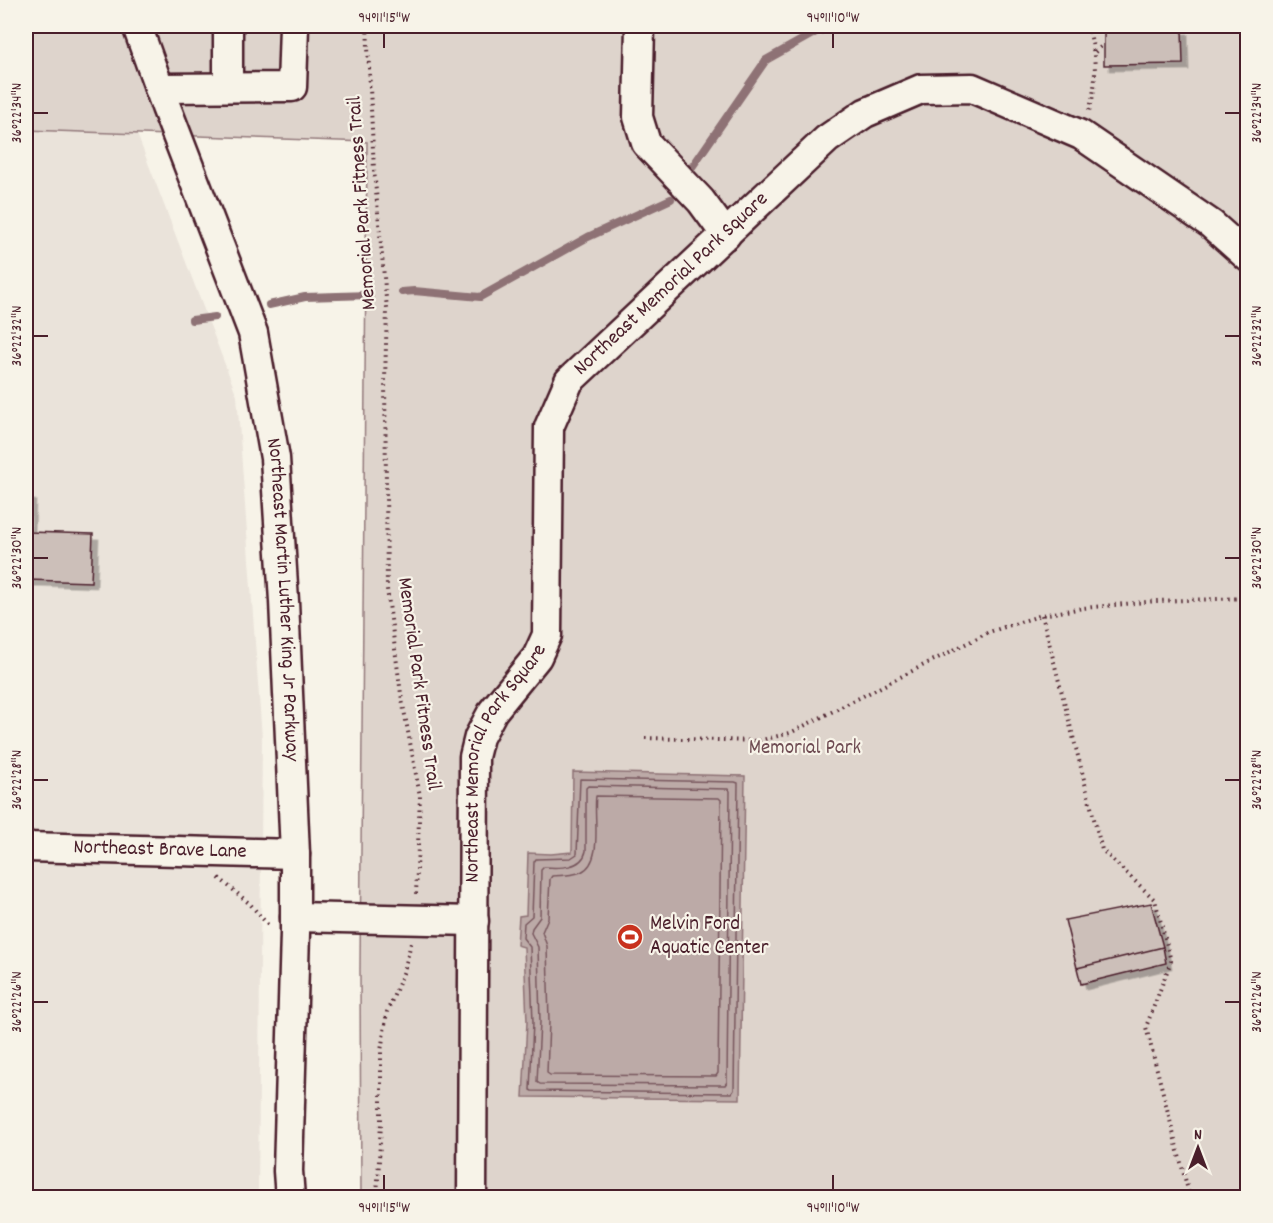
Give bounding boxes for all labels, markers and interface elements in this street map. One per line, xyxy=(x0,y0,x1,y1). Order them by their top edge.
text: 94°11'15"W xyxy=(358,8,410,30)
text: 94°11'10"W xyxy=(807,8,860,30)
text: 36°22'34"N xyxy=(7,83,29,143)
text: 36°22'34"N xyxy=(1247,83,1269,143)
street label: Memorial Park Fitness Trail xyxy=(341,95,385,311)
street label: Northeast Memorial Park Square xyxy=(568,186,776,384)
text: 36°22'32"N xyxy=(7,306,29,366)
text: 36°22'32"N xyxy=(1247,306,1269,366)
street label: Northeast Martin Luther King Jr Parkway xyxy=(257,436,306,762)
text: 36°22'30"N xyxy=(7,527,29,589)
text: 36°22'30"N xyxy=(1247,527,1269,589)
street label: Memorial Park Fitness Trail xyxy=(388,576,448,792)
street label: Northeast Memorial Park Square xyxy=(458,640,556,883)
park label: Memorial Park xyxy=(749,734,861,764)
text: 36°22'28"N xyxy=(7,750,29,810)
text: 36°22'28"N xyxy=(1247,750,1269,810)
street label: Northeast Brave Lane xyxy=(73,833,247,868)
place label: Melvin Ford Aquatic Center xyxy=(650,910,769,964)
sports icon: Melvin Ford Aquatic Center xyxy=(615,922,645,952)
text: 36°22'26"N xyxy=(7,971,29,1033)
text: 36°22'26"N xyxy=(1247,971,1269,1033)
north arrow xyxy=(1168,1118,1228,1178)
text: N xyxy=(1194,1124,1202,1147)
text: 94°11'15"W xyxy=(358,1198,410,1220)
text: 94°11'10"W xyxy=(807,1198,860,1220)

